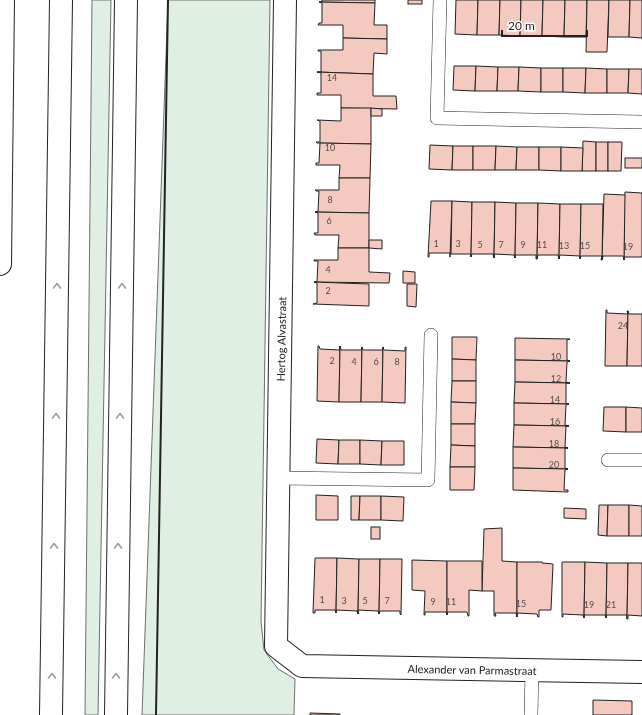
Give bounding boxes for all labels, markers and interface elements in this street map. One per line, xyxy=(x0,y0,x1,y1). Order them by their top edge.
scale bar xyxy=(502,12,587,38)
text: 20 m xyxy=(508,18,535,33)
house number: 14 xyxy=(327,72,337,83)
house number: 10 xyxy=(325,142,335,153)
house number: 8 xyxy=(327,194,333,205)
house number: 6 xyxy=(326,215,332,226)
house number: 1 xyxy=(433,238,439,249)
house number: 3 xyxy=(455,238,461,249)
house number: 5 xyxy=(477,239,483,250)
house number: 7 xyxy=(498,239,504,250)
house number: 9 xyxy=(520,239,526,250)
house number: 11 xyxy=(537,239,547,250)
house number: 13 xyxy=(559,240,569,251)
house number: 15 xyxy=(580,240,590,251)
house number: 19 xyxy=(623,241,633,252)
house number: 4 xyxy=(325,264,331,275)
one-way arrow xyxy=(53,283,61,289)
one-way arrow xyxy=(118,283,126,289)
house number: 2 xyxy=(325,285,331,296)
street label: Hertog Alvastraat xyxy=(274,296,288,382)
house number: 24 xyxy=(618,320,628,331)
house number: 10 xyxy=(551,351,561,362)
house number: 2 xyxy=(329,355,335,366)
house number: 4 xyxy=(351,356,357,367)
house number: 6 xyxy=(373,356,379,367)
house number: 8 xyxy=(394,356,400,367)
house number: 12 xyxy=(551,373,561,384)
house number: 14 xyxy=(550,394,560,405)
one-way arrow xyxy=(51,413,60,419)
one-way arrow xyxy=(116,413,124,419)
house number: 16 xyxy=(550,416,560,427)
house number: 18 xyxy=(549,438,559,449)
house number: 20 xyxy=(549,459,559,470)
one-way arrow xyxy=(50,543,58,549)
one-way arrow xyxy=(114,543,122,549)
house number: 1 xyxy=(319,594,325,605)
house number: 3 xyxy=(341,595,347,606)
house number: 5 xyxy=(362,595,368,606)
house number: 7 xyxy=(384,595,390,606)
house number: 9 xyxy=(430,596,436,607)
house number: 11 xyxy=(446,596,456,607)
house number: 15 xyxy=(516,598,526,609)
house number: 19 xyxy=(584,599,594,610)
house number: 21 xyxy=(606,599,616,610)
street label: Alexander van Parmastraat xyxy=(407,661,537,677)
one-way arrow xyxy=(48,673,56,679)
one-way arrow xyxy=(112,673,121,679)

